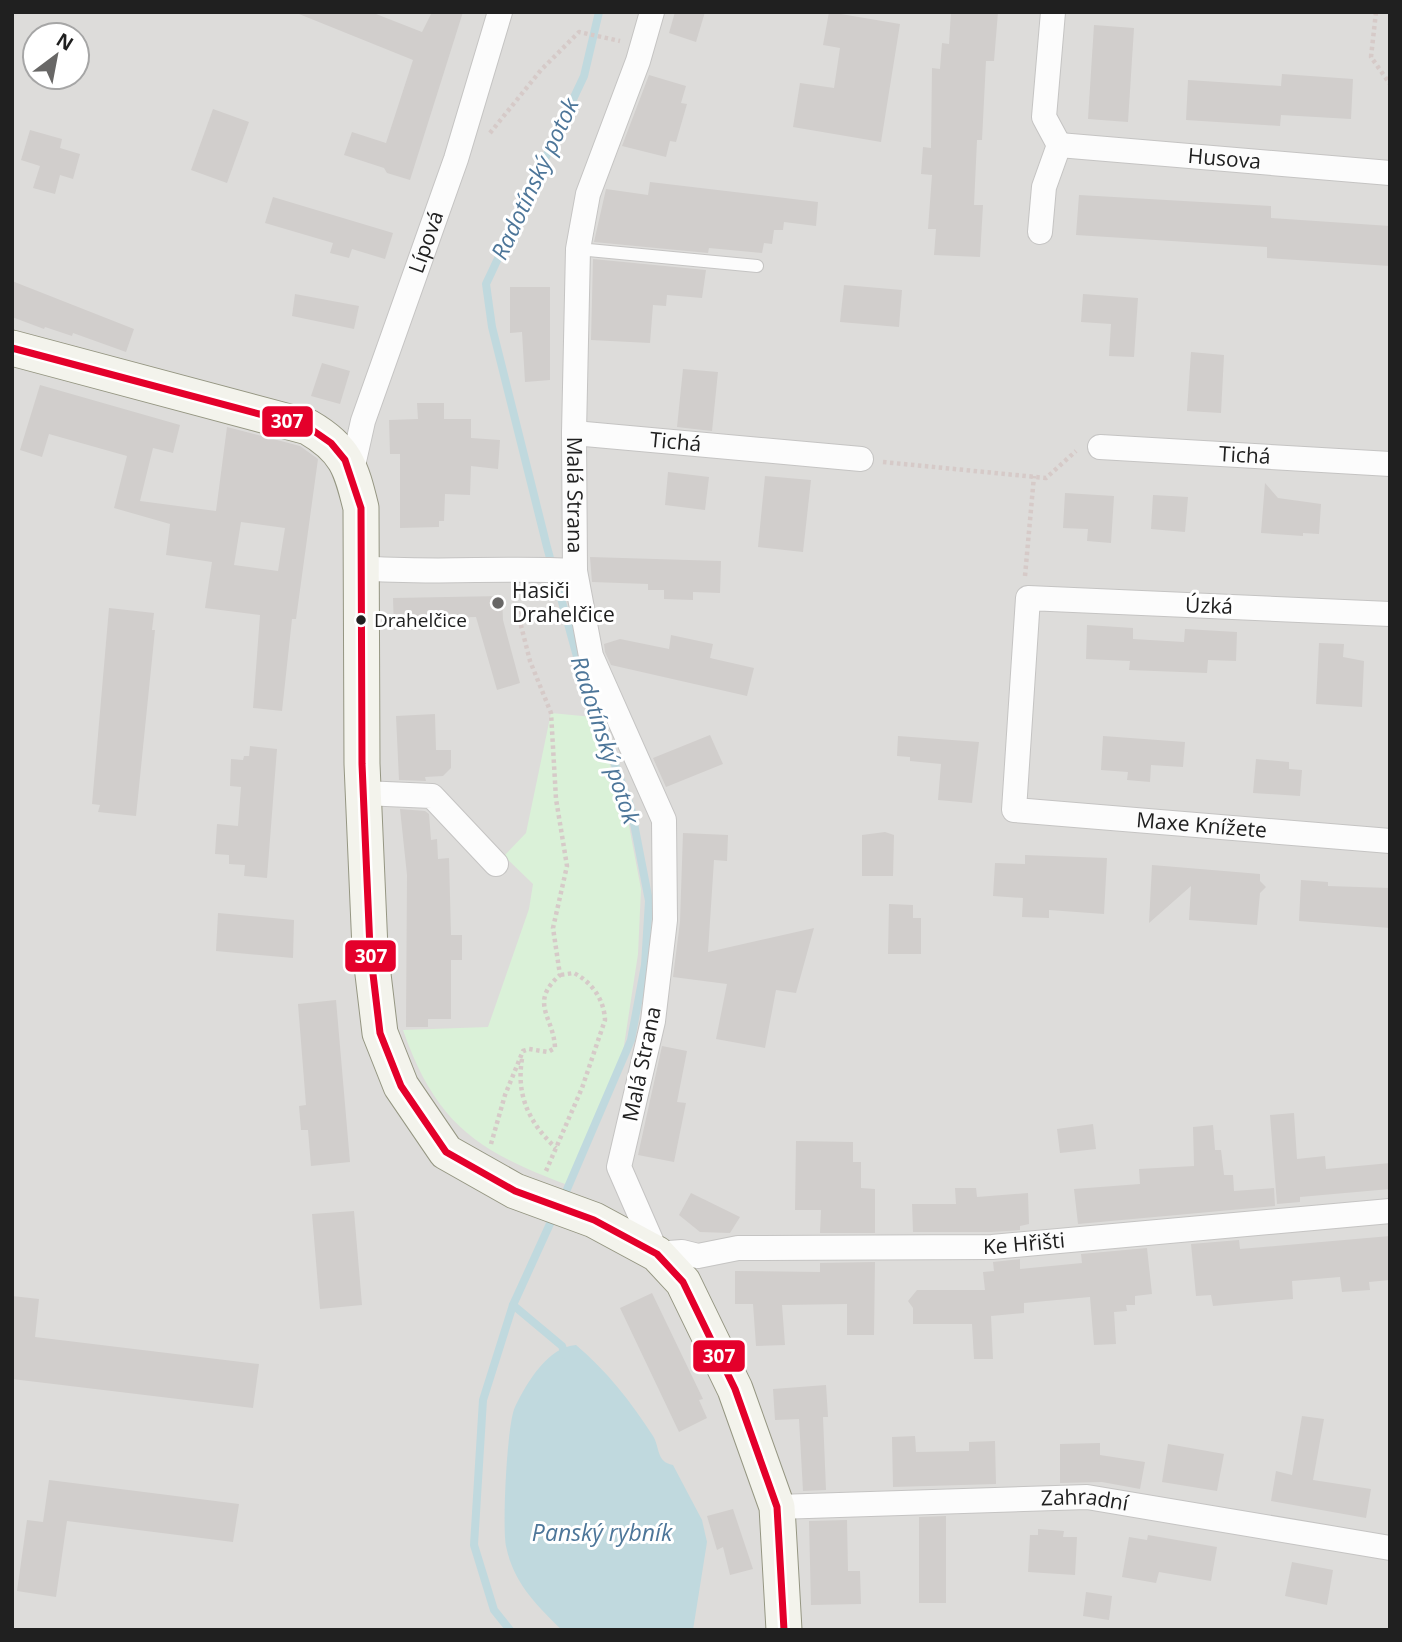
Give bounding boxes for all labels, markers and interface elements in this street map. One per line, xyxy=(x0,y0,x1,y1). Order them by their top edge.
north arrow xyxy=(21,21,91,91)
text: N xyxy=(52,26,78,57)
water label: Radotínský potok xyxy=(483,92,586,265)
street label: Husova xyxy=(1187,141,1262,175)
street label: Lípová xyxy=(402,207,449,277)
line badge: 307 xyxy=(261,405,314,438)
text: 307 xyxy=(271,408,303,434)
street label: Tichá xyxy=(649,425,703,457)
street label: Malá Strana xyxy=(561,436,590,554)
street label: Tichá xyxy=(1218,439,1271,470)
place label: Hasiči Drahelčice xyxy=(512,576,615,628)
street label: Úzká xyxy=(1185,590,1233,620)
marker: Hasiči Drahelčice xyxy=(490,595,506,611)
place label: Drahelčice xyxy=(374,607,467,633)
marker: Drahelčice xyxy=(354,613,368,627)
water label: Radotínský potok xyxy=(564,652,648,828)
street label: Maxe Knížete xyxy=(1135,805,1268,844)
line badge: 307 xyxy=(344,939,397,973)
text: 307 xyxy=(355,943,387,969)
street label: Malá Strana xyxy=(615,1004,667,1124)
street label: Ke Hřišti xyxy=(983,1225,1066,1260)
line badge: 307 xyxy=(692,1339,746,1373)
text: 307 xyxy=(703,1343,735,1369)
street label: Zahradní xyxy=(1040,1482,1131,1517)
water label: Panský rybník xyxy=(532,1516,673,1548)

